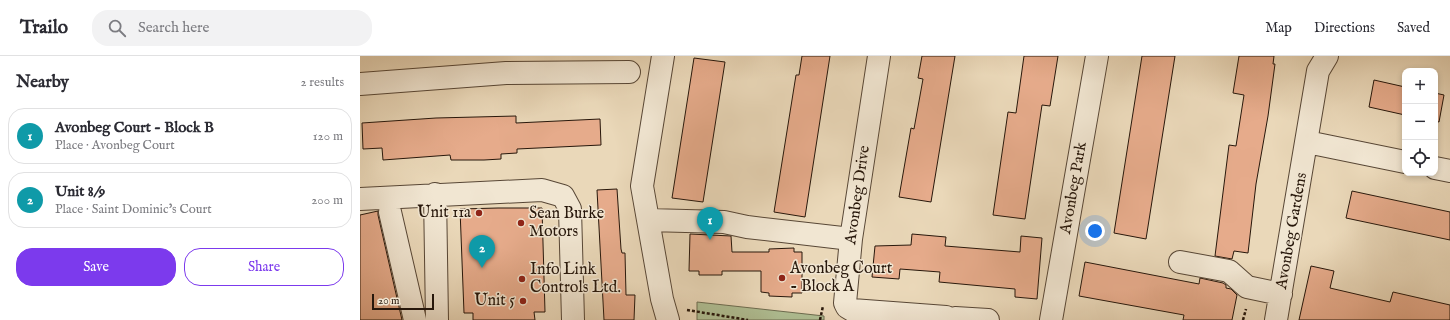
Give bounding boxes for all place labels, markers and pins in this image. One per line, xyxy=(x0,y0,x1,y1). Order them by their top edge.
place label: Unit 11a xyxy=(417,203,471,223)
place label: Sean Burke Motors xyxy=(529,204,604,242)
pin: 1 xyxy=(697,207,723,240)
marker: Unit 11a xyxy=(474,208,484,218)
marker: Sean Burke Motors xyxy=(516,218,526,228)
pin: 2 xyxy=(469,235,495,268)
place label: Avonbeg Court - Block A xyxy=(789,259,893,297)
place label: Info Link Controls Ltd. xyxy=(530,260,621,298)
marker: Avonbeg Court - Block A xyxy=(777,273,787,283)
marker: Info Link Controls Ltd. xyxy=(517,274,527,284)
place label: Unit 5 xyxy=(474,291,515,311)
marker: Unit 5 xyxy=(518,296,528,306)

